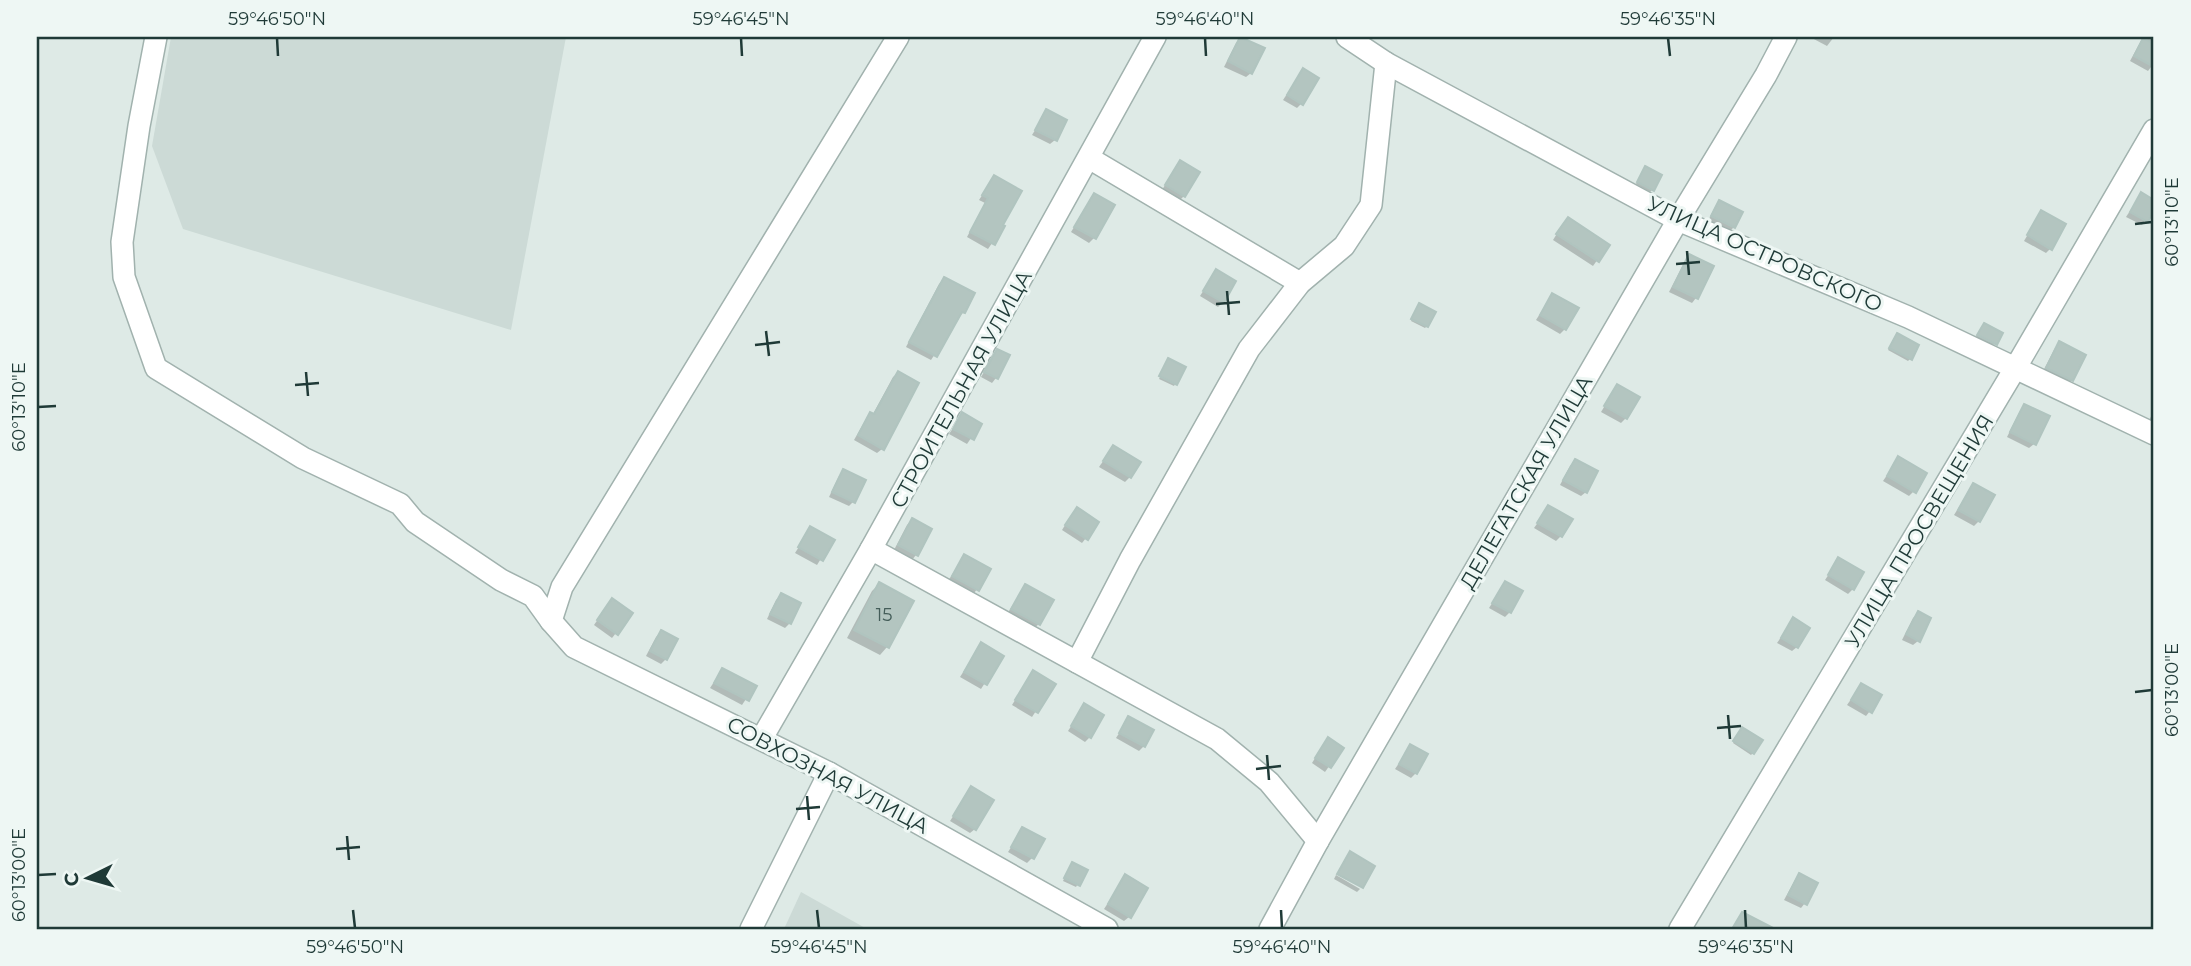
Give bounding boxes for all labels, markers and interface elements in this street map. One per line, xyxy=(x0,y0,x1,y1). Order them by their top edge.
text: 59°46'50"N xyxy=(228,8,326,30)
text: 59°46'45"N xyxy=(692,8,790,30)
text: 59°46'40"N xyxy=(1156,8,1254,30)
text: 59°46'35"N xyxy=(1620,8,1716,30)
text: 60°13'10"E xyxy=(2161,177,2183,267)
street label: УЛИЦА ОСТРОВСКОГО xyxy=(1644,191,1886,317)
street label: СТРОИТЕЛЬНАЯ УЛИЦА xyxy=(885,265,1037,512)
text: 60°13'10"E xyxy=(8,362,30,452)
street label: ДЕЛЕГАТСКАЯ УЛИЦА xyxy=(1455,370,1598,593)
street label: УЛИЦА ПРОСВЕЩЕНИЯ xyxy=(1839,410,1999,652)
house number: 15 xyxy=(876,604,892,626)
text: 60°13'00"E xyxy=(2161,643,2183,737)
street label: СОВХОЗНАЯ УЛИЦА xyxy=(723,711,934,839)
text: 60°13'00"E xyxy=(8,828,30,922)
north arrow xyxy=(52,844,122,914)
text: С xyxy=(59,871,84,887)
text: 59°46'50"N xyxy=(306,936,404,958)
text: 59°46'45"N xyxy=(770,936,868,958)
text: 59°46'40"N xyxy=(1233,936,1331,958)
text: 59°46'35"N xyxy=(1698,936,1794,958)

